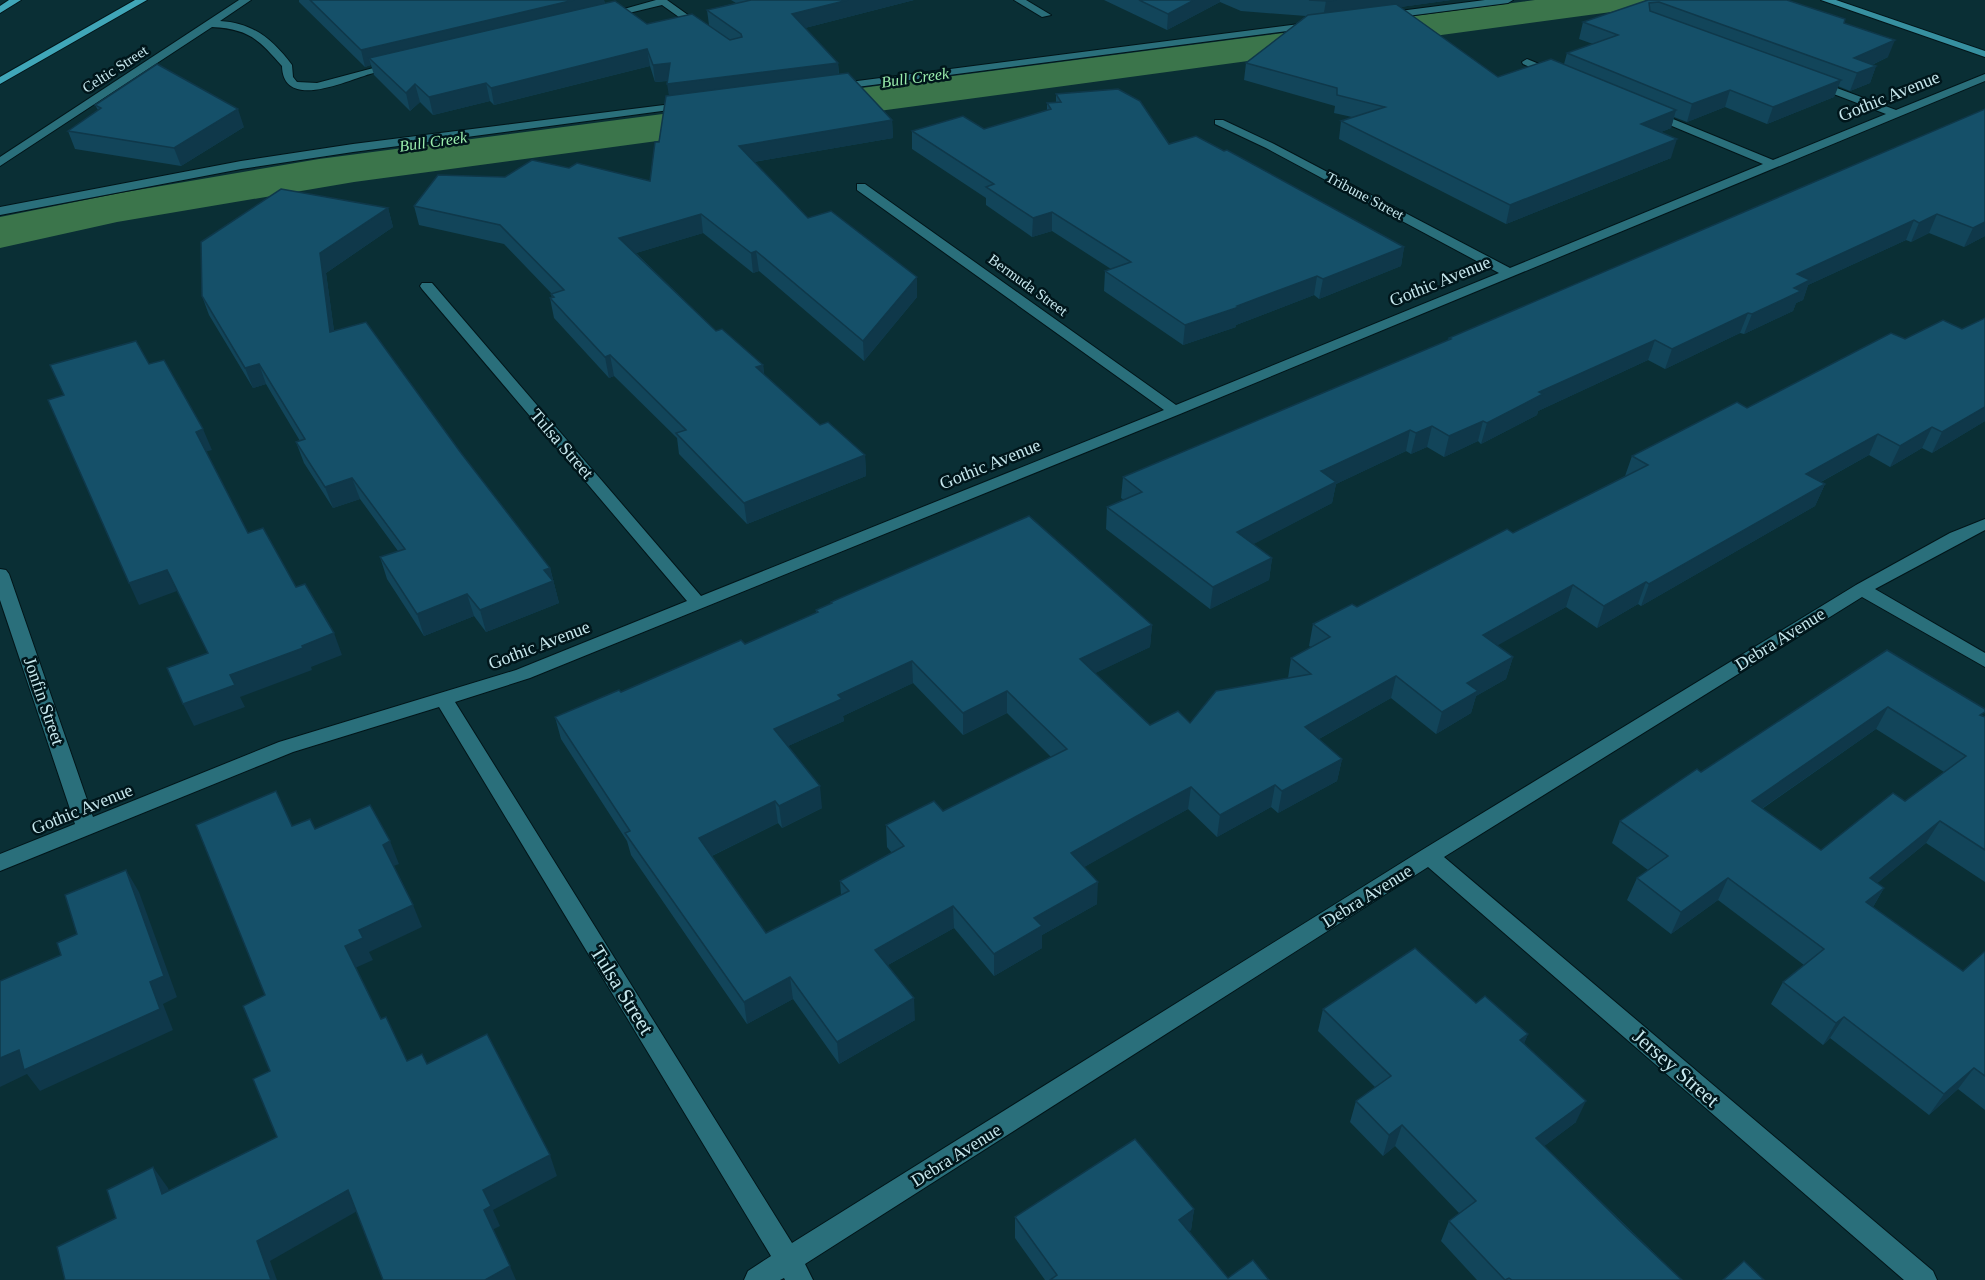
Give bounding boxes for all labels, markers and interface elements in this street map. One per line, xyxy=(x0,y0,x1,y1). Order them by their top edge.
street label: Celtic Street xyxy=(79,42,151,96)
water label: Bull Creek xyxy=(880,64,951,91)
street label: Gothic Avenue xyxy=(1836,67,1942,125)
water label: Bull Creek xyxy=(398,128,469,155)
street label: Tribune Street xyxy=(1323,169,1407,224)
street label: Bermuda Street xyxy=(985,251,1071,320)
street label: Gothic Avenue xyxy=(1387,252,1493,310)
street label: Tulsa Street xyxy=(526,405,598,483)
street label: Gothic Avenue xyxy=(937,435,1043,493)
street label: Debra Avenue xyxy=(1731,603,1829,675)
street label: Gothic Avenue xyxy=(485,616,593,674)
street label: Jonfin Street xyxy=(20,654,68,748)
street label: Gothic Avenue xyxy=(29,780,135,838)
street label: Debra Avenue xyxy=(1318,860,1416,932)
street label: Tulsa Street xyxy=(585,941,659,1039)
street label: Jersey Street xyxy=(1628,1024,1724,1112)
street label: Debra Avenue xyxy=(907,1119,1005,1191)

